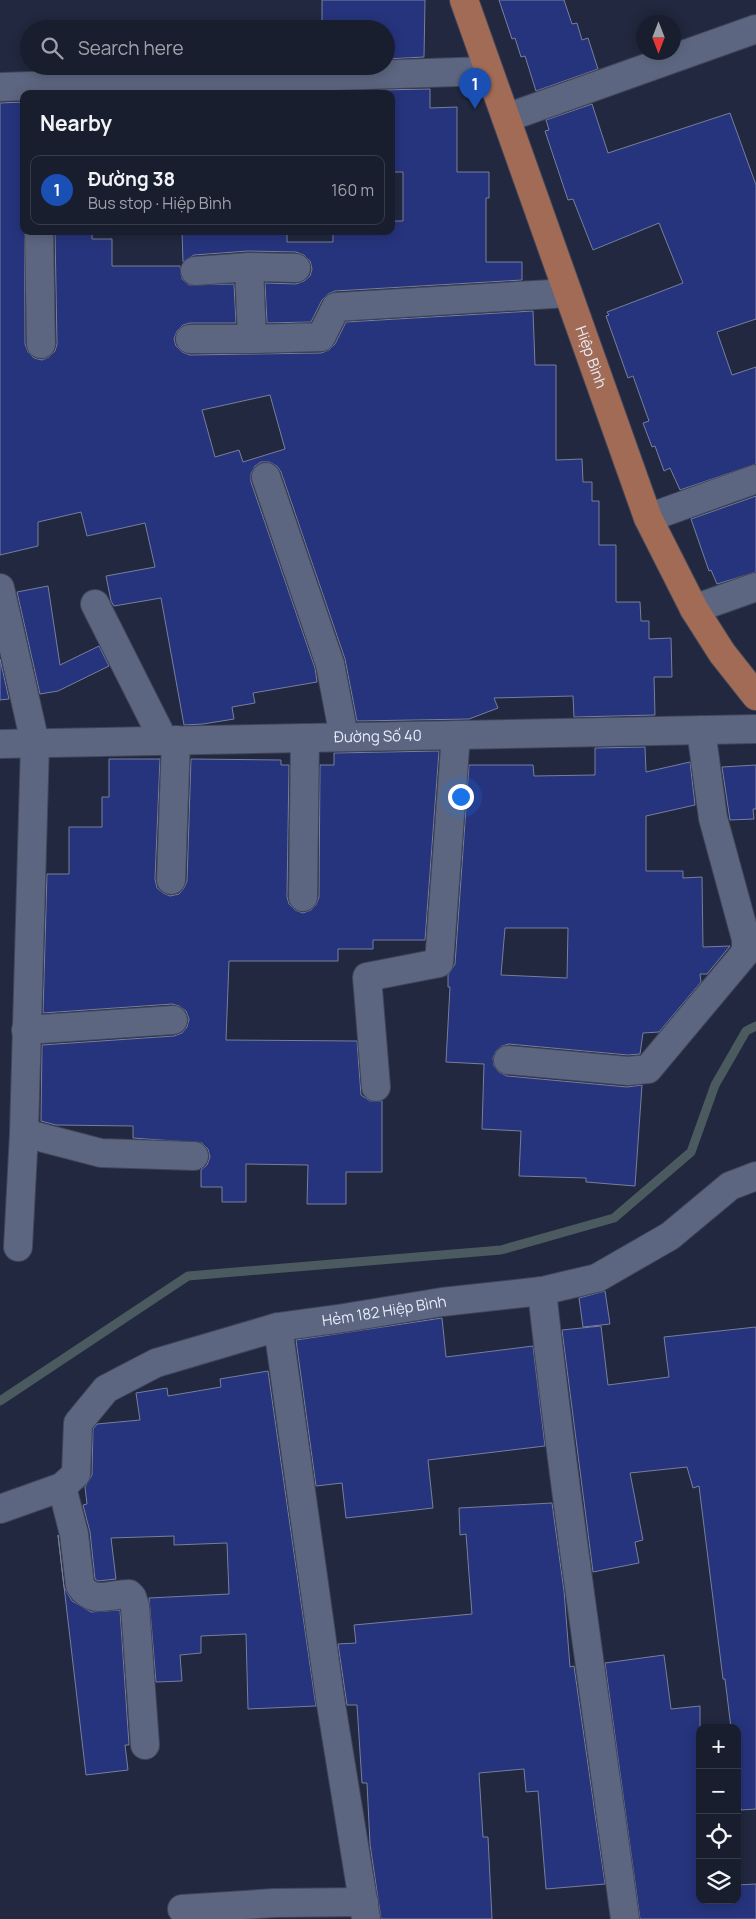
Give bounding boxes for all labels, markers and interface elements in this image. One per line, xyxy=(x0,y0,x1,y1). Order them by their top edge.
north arrow xyxy=(636,15,681,60)
search box xyxy=(20,20,395,75)
icon: search xyxy=(38,34,66,62)
text: Search here xyxy=(78,35,184,61)
pin: 1 xyxy=(459,68,491,109)
text: Nearby xyxy=(40,109,112,137)
text: Đường 38 xyxy=(88,166,175,192)
text: 1 xyxy=(53,179,61,201)
text: 160 m xyxy=(331,179,374,201)
text: Bus stop · Hiệp Bình xyxy=(88,192,231,214)
street label: Hiệp Bình xyxy=(571,323,612,391)
street label: Đường Số 40 xyxy=(334,725,422,747)
your location xyxy=(448,784,474,810)
street label: Hẻm 182 Hiệp Bình xyxy=(321,1290,448,1331)
map controls xyxy=(696,1724,741,1904)
button: + xyxy=(696,1724,741,1769)
button: − xyxy=(696,1769,741,1814)
button: locate xyxy=(696,1814,741,1859)
button: layers xyxy=(696,1859,741,1904)

